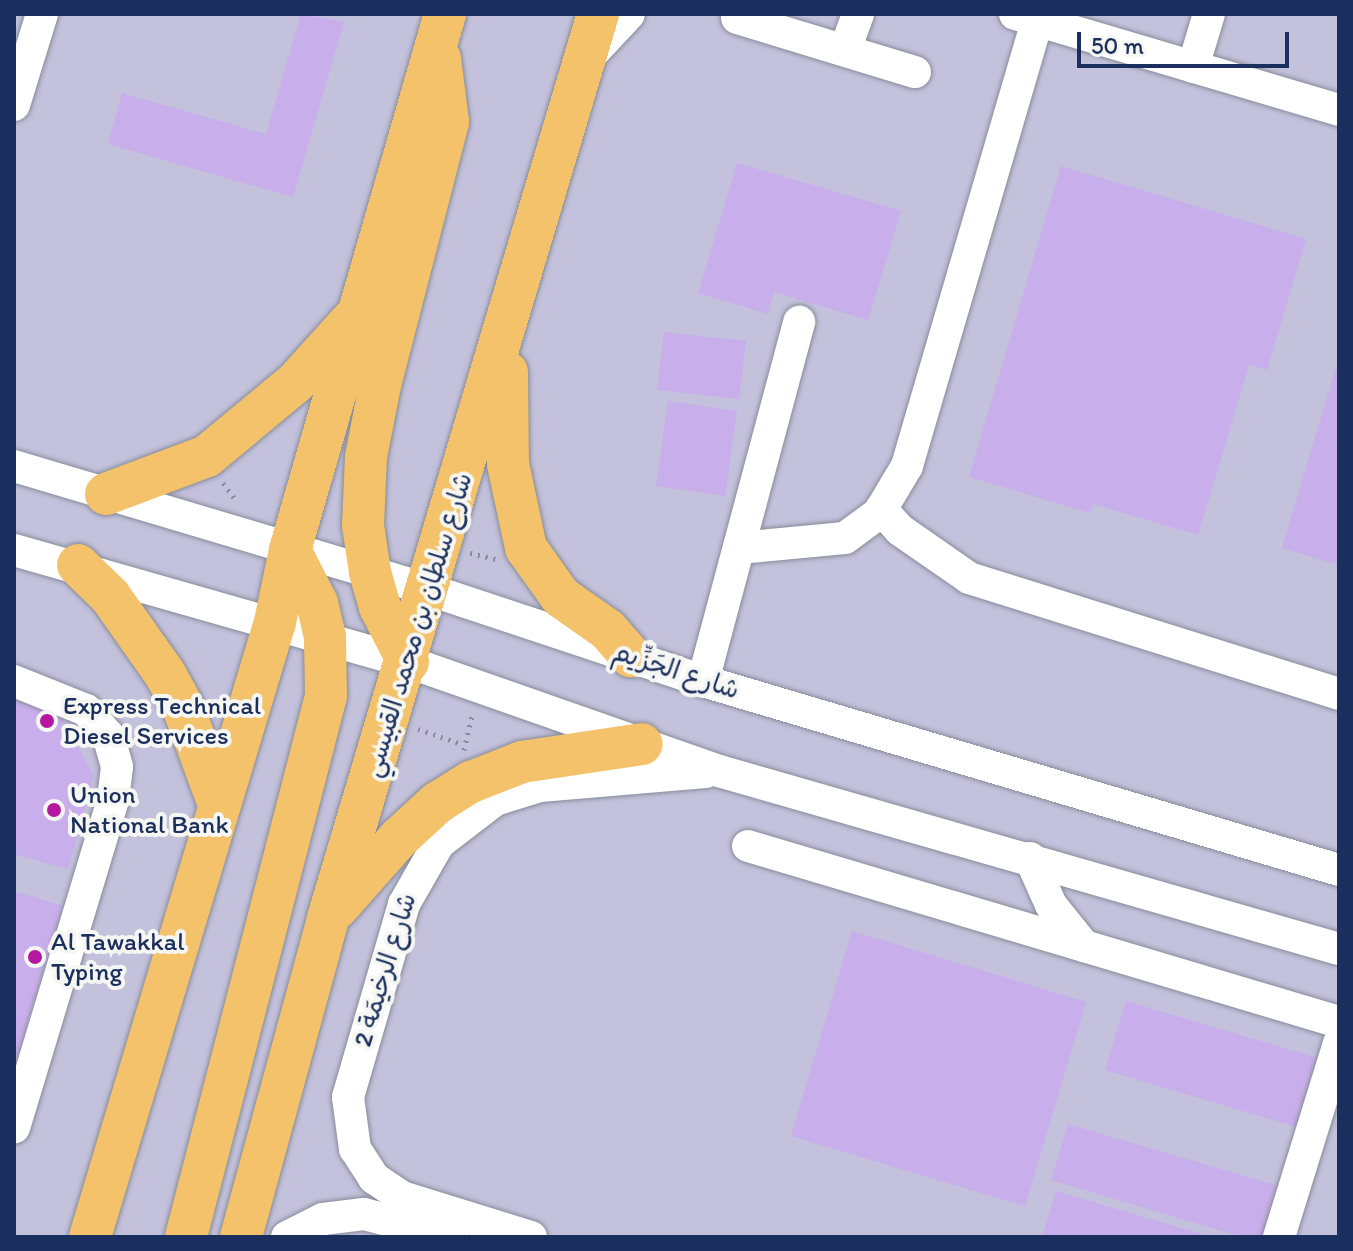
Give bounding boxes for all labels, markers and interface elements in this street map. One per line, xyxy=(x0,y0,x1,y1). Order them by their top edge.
scale bar xyxy=(1081,16,1293,66)
text: 50 m xyxy=(1091,31,1144,60)
street label: شارع سلطان بن محمد القبيسي xyxy=(357,469,479,781)
street label: شارع الجَزِّيم xyxy=(609,636,743,706)
place label: Express Technical Diesel Services xyxy=(63,690,259,752)
marker: Express Technical Diesel Services xyxy=(38,712,56,730)
place label: Union National Bank xyxy=(70,779,230,840)
marker: Union National Bank xyxy=(45,801,63,819)
street label: شارع الرخيمَة 2 xyxy=(347,889,423,1051)
place label: Al Tawakkal Typing xyxy=(51,926,184,988)
marker: Al Tawakkal Typing xyxy=(26,948,44,966)

